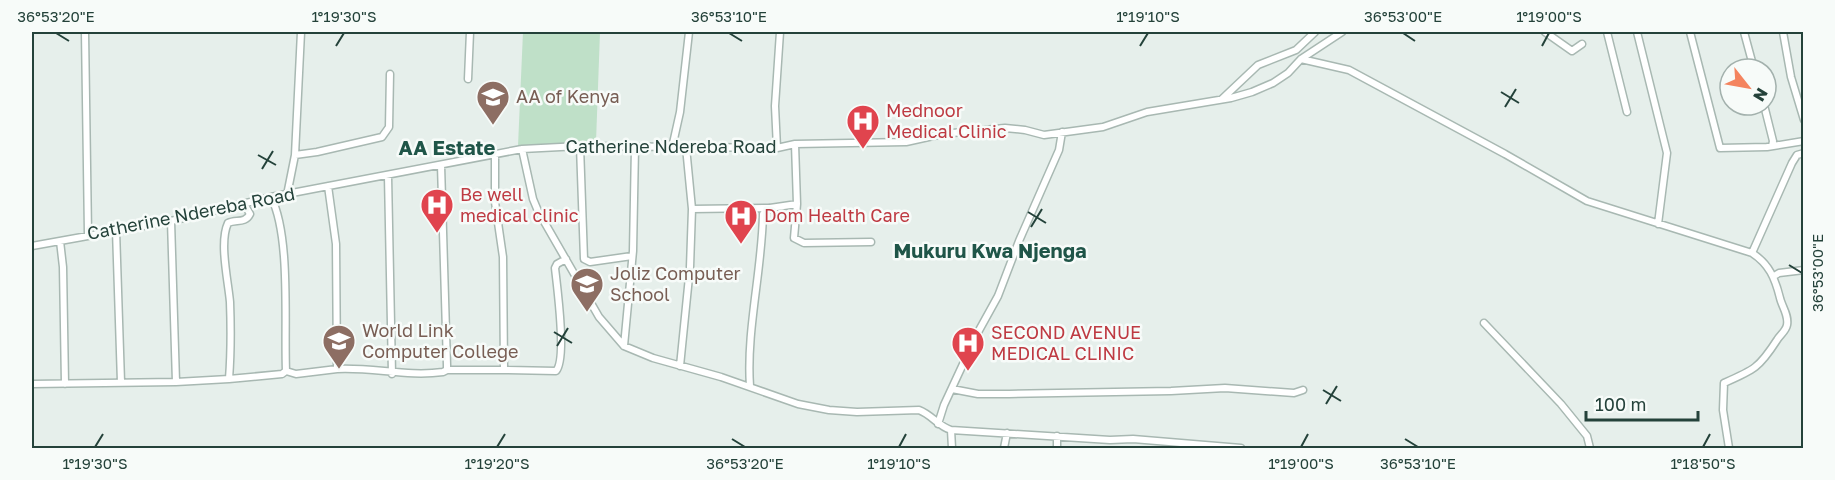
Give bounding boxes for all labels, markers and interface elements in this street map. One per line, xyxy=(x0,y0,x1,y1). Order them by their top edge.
text: 36°53'20"E xyxy=(17,7,95,25)
text: 1°19'30"S xyxy=(311,7,377,25)
text: 36°53'10"E xyxy=(691,7,767,25)
text: 1°19'10"S xyxy=(1116,7,1180,25)
text: 36°53'00"E xyxy=(1364,7,1442,25)
text: 1°19'00"S xyxy=(1516,7,1582,25)
north arrow xyxy=(1718,57,1778,117)
school or university icon: AA of Kenya xyxy=(475,79,511,126)
text: N xyxy=(1749,84,1773,105)
place label: AA of Kenya xyxy=(516,85,620,107)
place label: Mednoor Medical Clinic xyxy=(886,99,1007,142)
hospital icon: Mednoor Medical Clinic xyxy=(845,103,881,150)
district label: AA Estate xyxy=(399,135,496,159)
street label: Catherine Ndereba Road xyxy=(565,135,777,157)
street label: Catherine Ndereba Road xyxy=(85,182,297,244)
place label: Be well medical clinic xyxy=(460,183,579,226)
hospital icon: Be well medical clinic xyxy=(419,187,455,234)
hospital icon: Dom Health Care xyxy=(723,198,759,245)
place label: Dom Health Care xyxy=(764,204,910,226)
text: 36°53'00"E xyxy=(1808,234,1826,312)
district label: Mukuru Kwa Njenga xyxy=(893,238,1087,262)
place label: Joliz Computer School xyxy=(610,262,741,305)
school or university icon: Joliz Computer School xyxy=(569,266,605,313)
place label: World Link Computer College xyxy=(362,319,518,362)
place label: SECOND AVENUE MEDICAL CLINIC xyxy=(991,321,1141,364)
school or university icon: World Link Computer College xyxy=(321,323,357,370)
hospital icon: SECOND AVENUE MEDICAL CLINIC xyxy=(950,325,986,372)
scale bar xyxy=(1586,384,1698,422)
text: 100 m xyxy=(1595,393,1646,415)
text: 1°19'30"S xyxy=(62,454,128,472)
text: 1°19'20"S xyxy=(464,454,530,472)
text: 36°53'20"E xyxy=(706,454,784,472)
text: 1°19'10"S xyxy=(867,454,931,472)
text: 1°19'00"S xyxy=(1268,454,1334,472)
text: 36°53'10"E xyxy=(1380,454,1456,472)
text: 1°18'50"S xyxy=(1670,454,1736,472)

